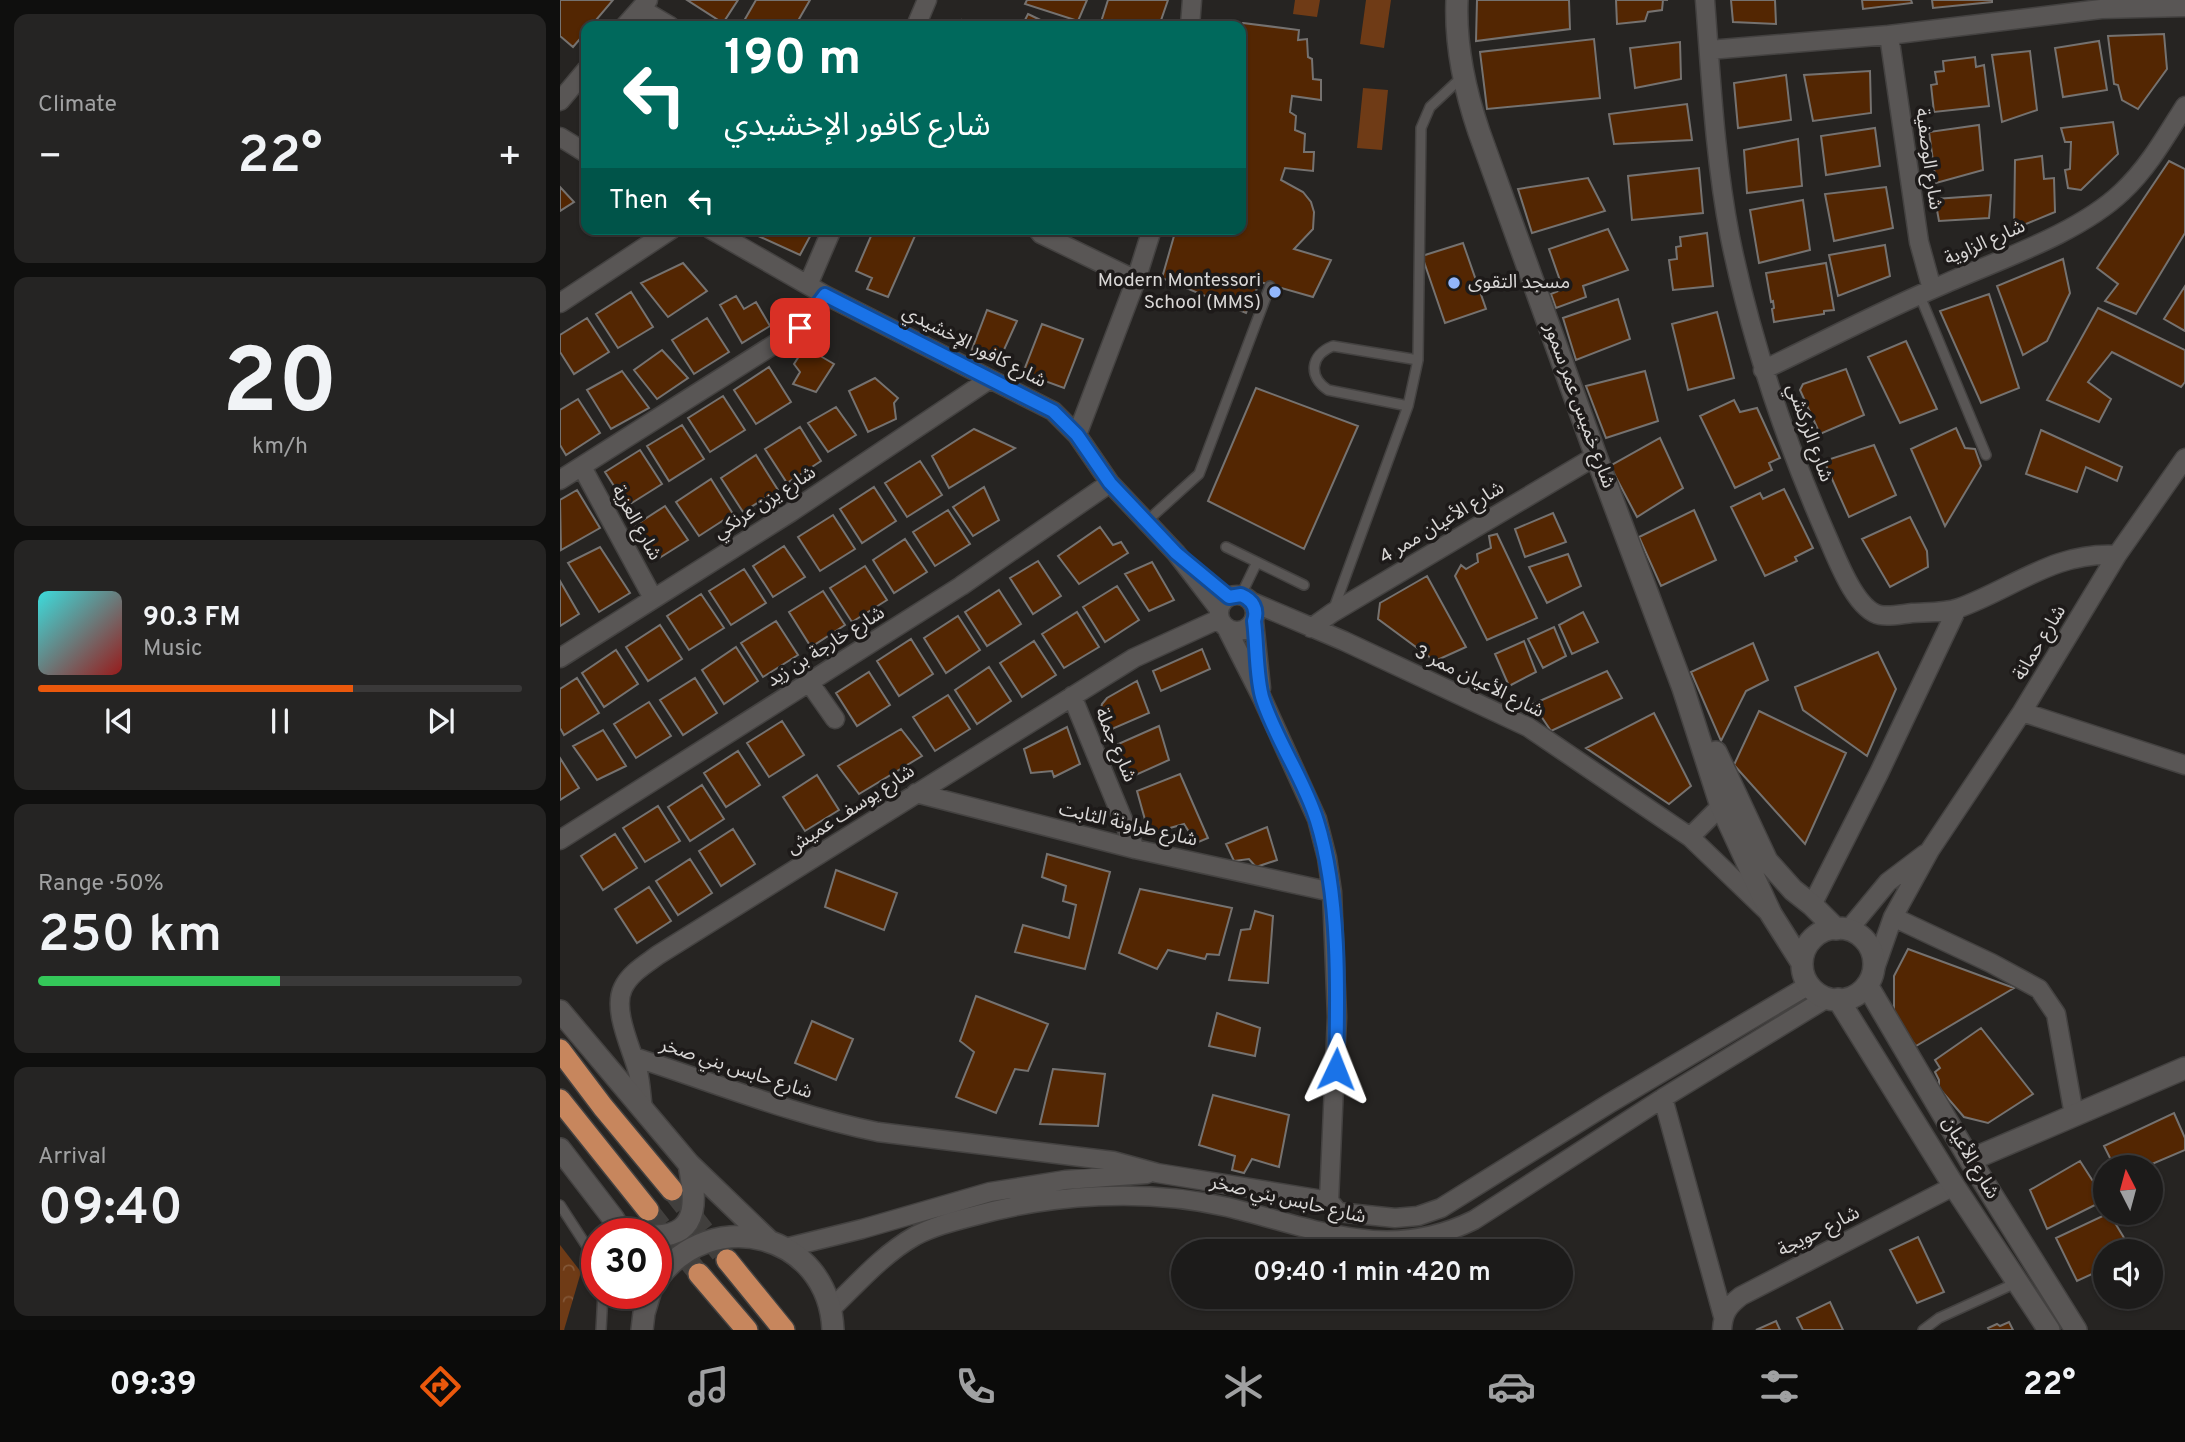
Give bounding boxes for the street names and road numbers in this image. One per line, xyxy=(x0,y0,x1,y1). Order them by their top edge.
street label: شارع الوصفية xyxy=(1909,106,1947,212)
street label: شارع الزاوية xyxy=(1941,215,2029,271)
street label: شارع كافور الإخشيدي xyxy=(897,300,1050,395)
street label: شارع خميس عمر سمور xyxy=(1538,319,1620,492)
street label: شارع الزركشي xyxy=(1779,381,1838,486)
street label: شارع يزن عرنكي xyxy=(709,461,822,546)
street label: شارع الأعيان ممر 4 xyxy=(1375,476,1509,570)
street label: شارع العزية xyxy=(605,481,667,565)
street label: شارع خارجة بن زيد xyxy=(762,601,890,693)
street label: شارع حمانة xyxy=(2008,601,2072,685)
street label: شارع الأعيان ممر 3 xyxy=(1410,640,1548,724)
street label: شارع جملة xyxy=(1089,704,1141,786)
street label: شارع يوسف عميش xyxy=(782,760,920,860)
street label: شارع طراونة الثابت xyxy=(1057,797,1199,853)
street label: شارع حابس بني صخر xyxy=(655,1033,815,1106)
street label: شارع الأعيان xyxy=(1936,1112,2004,1204)
street label: شارع حابس بني صخر xyxy=(1207,1170,1368,1231)
street label: شارع حويجة xyxy=(1774,1201,1864,1263)

